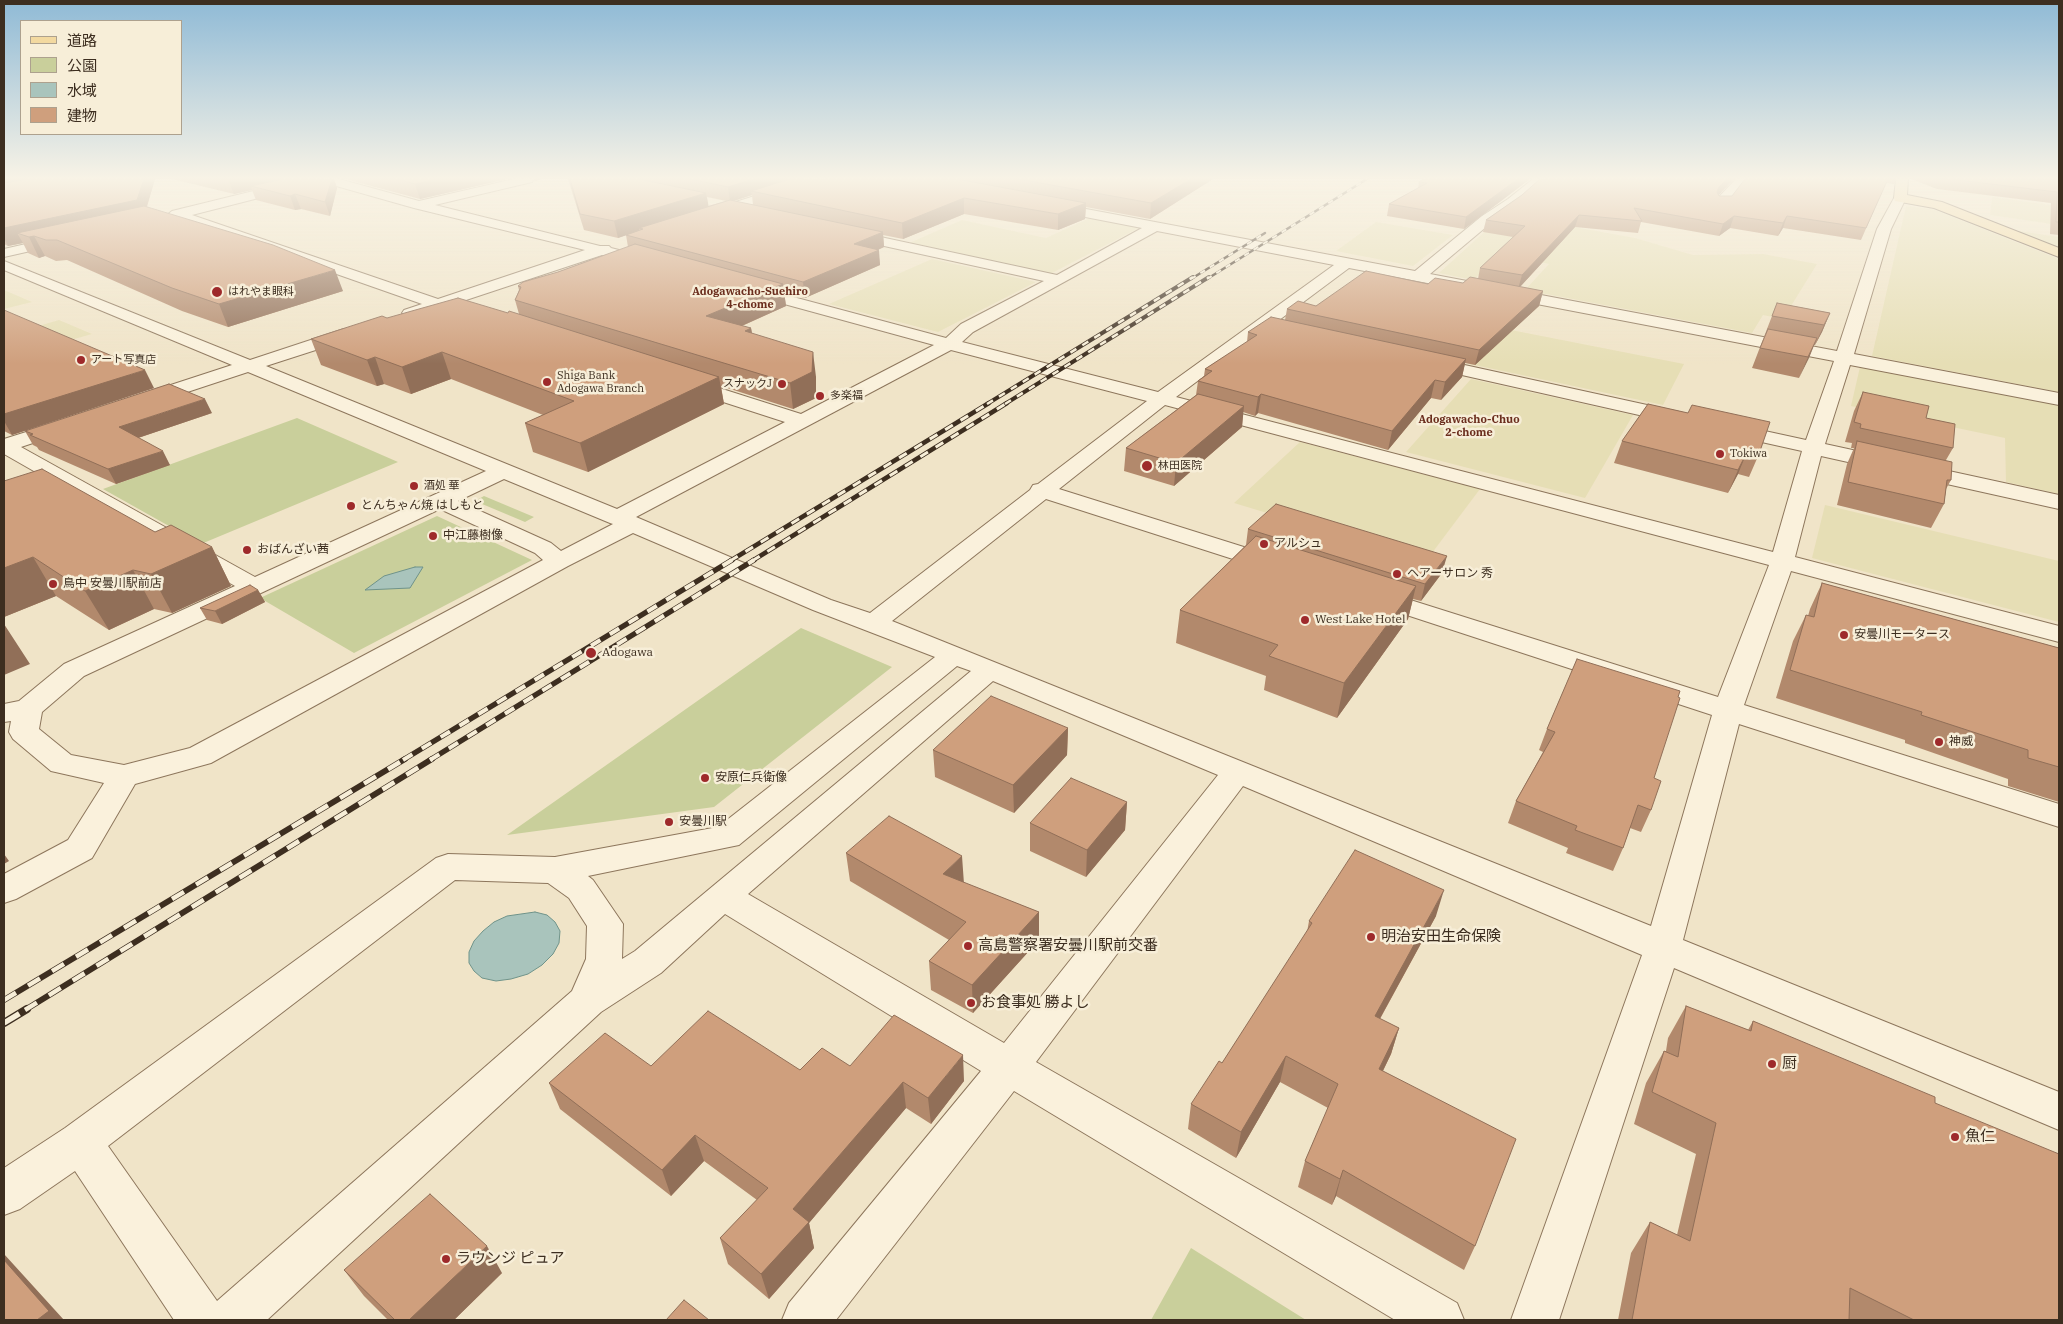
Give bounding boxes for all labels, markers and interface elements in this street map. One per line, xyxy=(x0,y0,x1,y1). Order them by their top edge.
legend xyxy=(20,20,182,135)
text: 道路 xyxy=(67,31,97,50)
text: 公園 xyxy=(67,56,97,75)
text: 水域 xyxy=(67,81,97,100)
text: 建物 xyxy=(67,106,97,125)
marker: はれやま眼科 xyxy=(210,285,224,299)
place label: はれやま眼科 xyxy=(228,285,294,299)
district label: Adogawacho-Suehiro 4-chome xyxy=(692,285,808,311)
place label: アート写真店 xyxy=(91,353,156,367)
marker: アート写真店 xyxy=(75,354,87,366)
place label: Shiga Bank Adogawa Branch xyxy=(557,369,644,395)
marker: Shiga Bank Adogawa Branch xyxy=(541,376,553,388)
place label: スナックJ xyxy=(723,377,772,391)
marker: スナックJ xyxy=(776,378,788,390)
place label: 多楽福 xyxy=(830,389,863,403)
marker: 多楽福 xyxy=(814,390,826,402)
district label: Adogawacho-Chuo 2-chome xyxy=(1418,413,1520,439)
place label: Tokiwa xyxy=(1730,447,1767,461)
marker: Tokiwa xyxy=(1714,448,1726,460)
marker: 林田医院 xyxy=(1140,459,1154,473)
place label: 林田医院 xyxy=(1158,459,1202,473)
place label: 酒処 華 xyxy=(424,479,460,493)
marker: 酒処 華 xyxy=(408,480,420,492)
place label: とんちゃん焼 はしもと xyxy=(361,499,484,513)
marker: とんちゃん焼 はしもと xyxy=(345,500,357,512)
place label: 中江藤樹像 xyxy=(443,529,503,543)
marker: 中江藤樹像 xyxy=(427,530,439,542)
place label: アルシュ xyxy=(1274,537,1322,551)
marker: アルシュ xyxy=(1258,538,1270,550)
place label: おばんざい茜 xyxy=(257,543,329,557)
marker: おばんざい茜 xyxy=(241,544,253,556)
place label: ヘアーサロン 秀 xyxy=(1407,567,1493,581)
marker: ヘアーサロン 秀 xyxy=(1391,568,1403,580)
place label: 鳥中 安曇川駅前店 xyxy=(63,577,162,591)
marker: 鳥中 安曇川駅前店 xyxy=(47,578,59,590)
place label: West Lake Hotel xyxy=(1315,613,1406,627)
marker: West Lake Hotel xyxy=(1299,614,1311,626)
place label: 安曇川モータース xyxy=(1854,628,1950,642)
marker: 安曇川モータース xyxy=(1838,629,1850,641)
marker: Adogawa xyxy=(584,646,598,660)
place label: Adogawa xyxy=(602,646,653,660)
place label: 神威 xyxy=(1949,735,1973,749)
marker: 神威 xyxy=(1933,736,1945,748)
place label: 安原仁兵衛像 xyxy=(715,771,787,785)
marker: 安原仁兵衛像 xyxy=(699,772,711,784)
place label: 安曇川駅 xyxy=(679,815,727,829)
marker: 安曇川駅 xyxy=(663,816,675,828)
place label: 明治安田生命保険 xyxy=(1381,928,1501,946)
marker: 明治安田生命保険 xyxy=(1365,931,1377,943)
place label: 高島警察署安曇川駅前交番 xyxy=(978,937,1158,955)
marker: 高島警察署安曇川駅前交番 xyxy=(962,940,974,952)
place label: お食事処 勝よし xyxy=(981,994,1089,1012)
marker: お食事処 勝よし xyxy=(965,997,977,1009)
place label: 厨 xyxy=(1782,1055,1797,1073)
marker: 厨 xyxy=(1766,1058,1778,1070)
place label: 魚仁 xyxy=(1965,1128,1995,1146)
marker: 魚仁 xyxy=(1949,1131,1961,1143)
place label: ラウンジ ピュア xyxy=(456,1250,564,1268)
marker: ラウンジ ピュア xyxy=(440,1253,452,1265)

